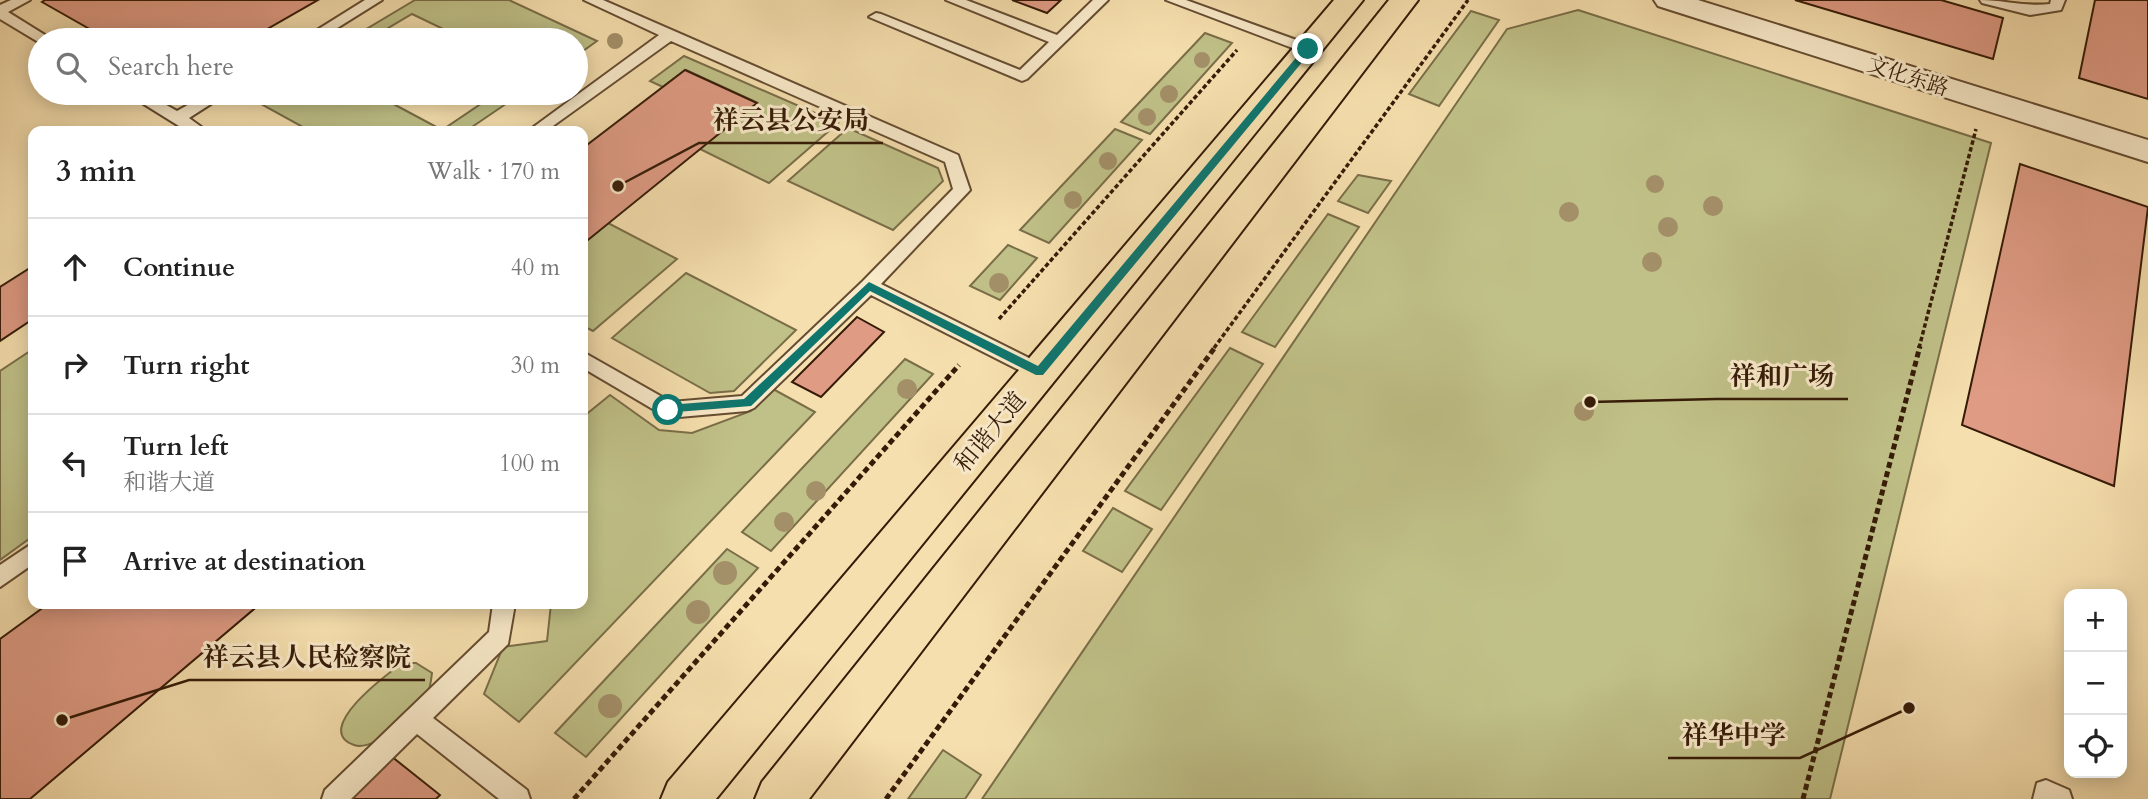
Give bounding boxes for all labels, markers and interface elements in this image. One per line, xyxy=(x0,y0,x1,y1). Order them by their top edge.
search box xyxy=(28,28,588,105)
route end xyxy=(1292,33,1323,64)
icon: search xyxy=(52,48,90,86)
text: Search here xyxy=(108,49,234,84)
street label: 文化东路 xyxy=(1863,50,1952,103)
callout: 祥云县公安局 xyxy=(699,96,883,143)
text: 祥云县公安局 xyxy=(713,103,869,138)
text: 3 min xyxy=(56,151,136,192)
text: Walk · 170 m xyxy=(427,156,560,187)
icon: ahead xyxy=(56,248,94,286)
text: Continue xyxy=(123,250,235,285)
text: 40 m xyxy=(511,252,560,283)
icon: right xyxy=(56,346,94,384)
text: Turn right xyxy=(123,348,250,383)
text: 30 m xyxy=(511,350,560,381)
callout: 祥和广场 xyxy=(1716,352,1848,399)
text: 祥和广场 xyxy=(1730,359,1834,394)
street label: 和谐大道 xyxy=(947,385,1034,480)
route start xyxy=(652,394,683,425)
text: Turn left xyxy=(123,429,228,464)
icon: left xyxy=(56,444,94,482)
text: 100 m xyxy=(499,448,560,479)
text: 和谐大道 xyxy=(123,467,215,498)
icon: arrive xyxy=(56,542,94,580)
text: Arrive at destination xyxy=(123,544,366,579)
map controls xyxy=(2064,589,2127,778)
button: + xyxy=(2064,589,2127,652)
callout: 祥云县人民检察院 xyxy=(189,633,425,680)
text: 祥云县人民检察院 xyxy=(203,640,411,675)
button: − xyxy=(2064,652,2127,715)
callout: 祥华中学 xyxy=(1668,711,1800,758)
button: locate xyxy=(2064,715,2127,778)
text: 祥华中学 xyxy=(1682,718,1786,753)

